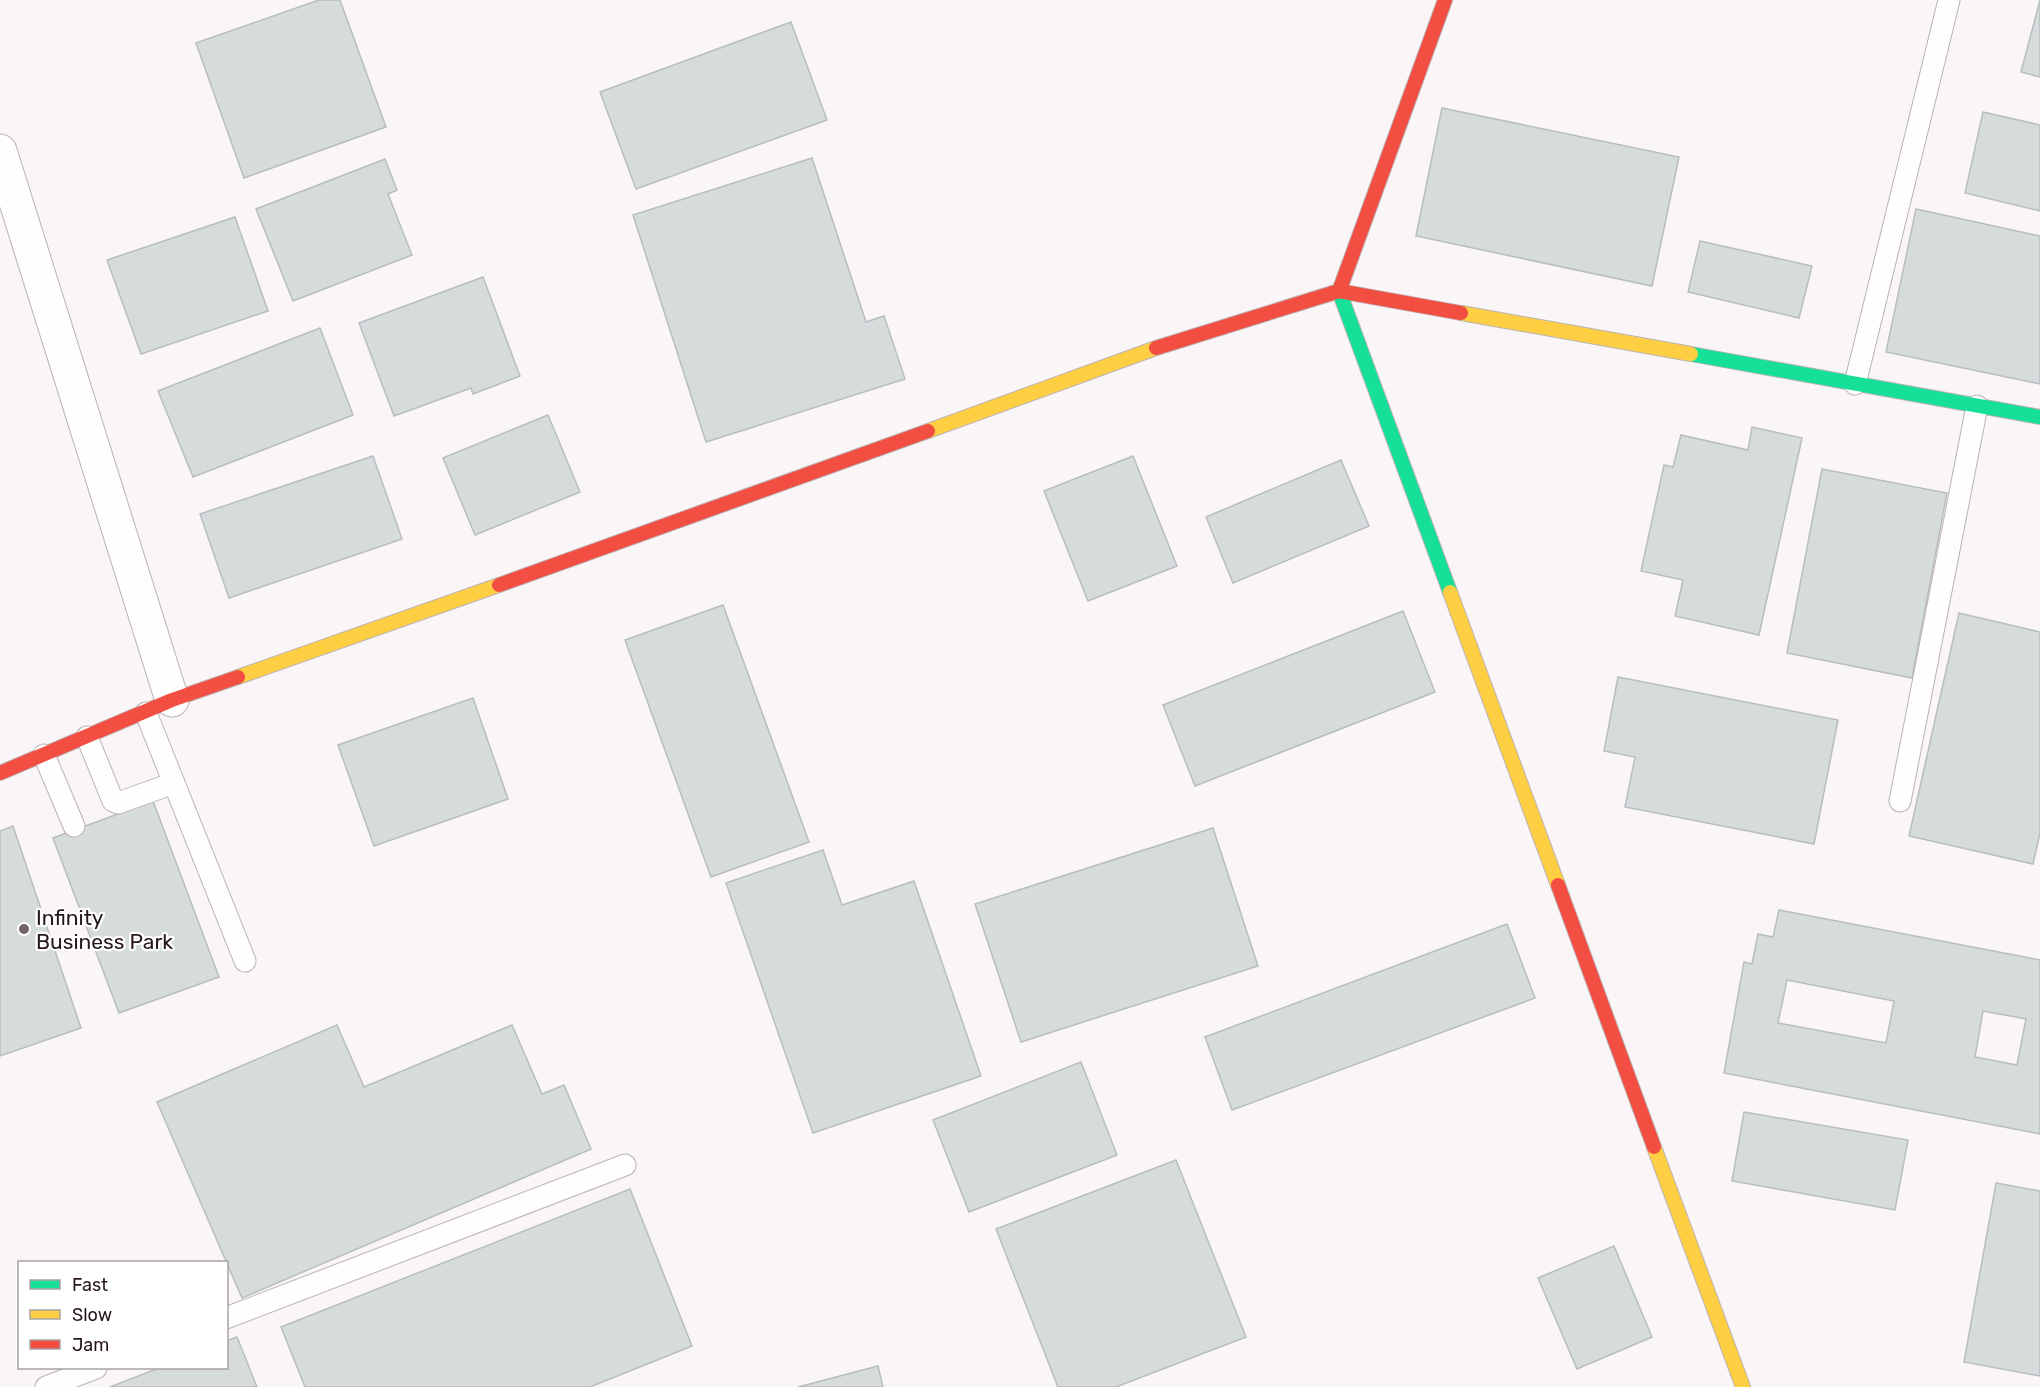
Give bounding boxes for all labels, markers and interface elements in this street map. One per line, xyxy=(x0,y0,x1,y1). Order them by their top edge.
place label: Infinity Business Park xyxy=(36,905,173,954)
marker: Infinity Business Park xyxy=(17,922,31,936)
legend xyxy=(18,1261,228,1369)
text: Fast xyxy=(72,1274,108,1296)
text: Slow xyxy=(72,1304,112,1326)
text: Jam xyxy=(72,1334,109,1356)

